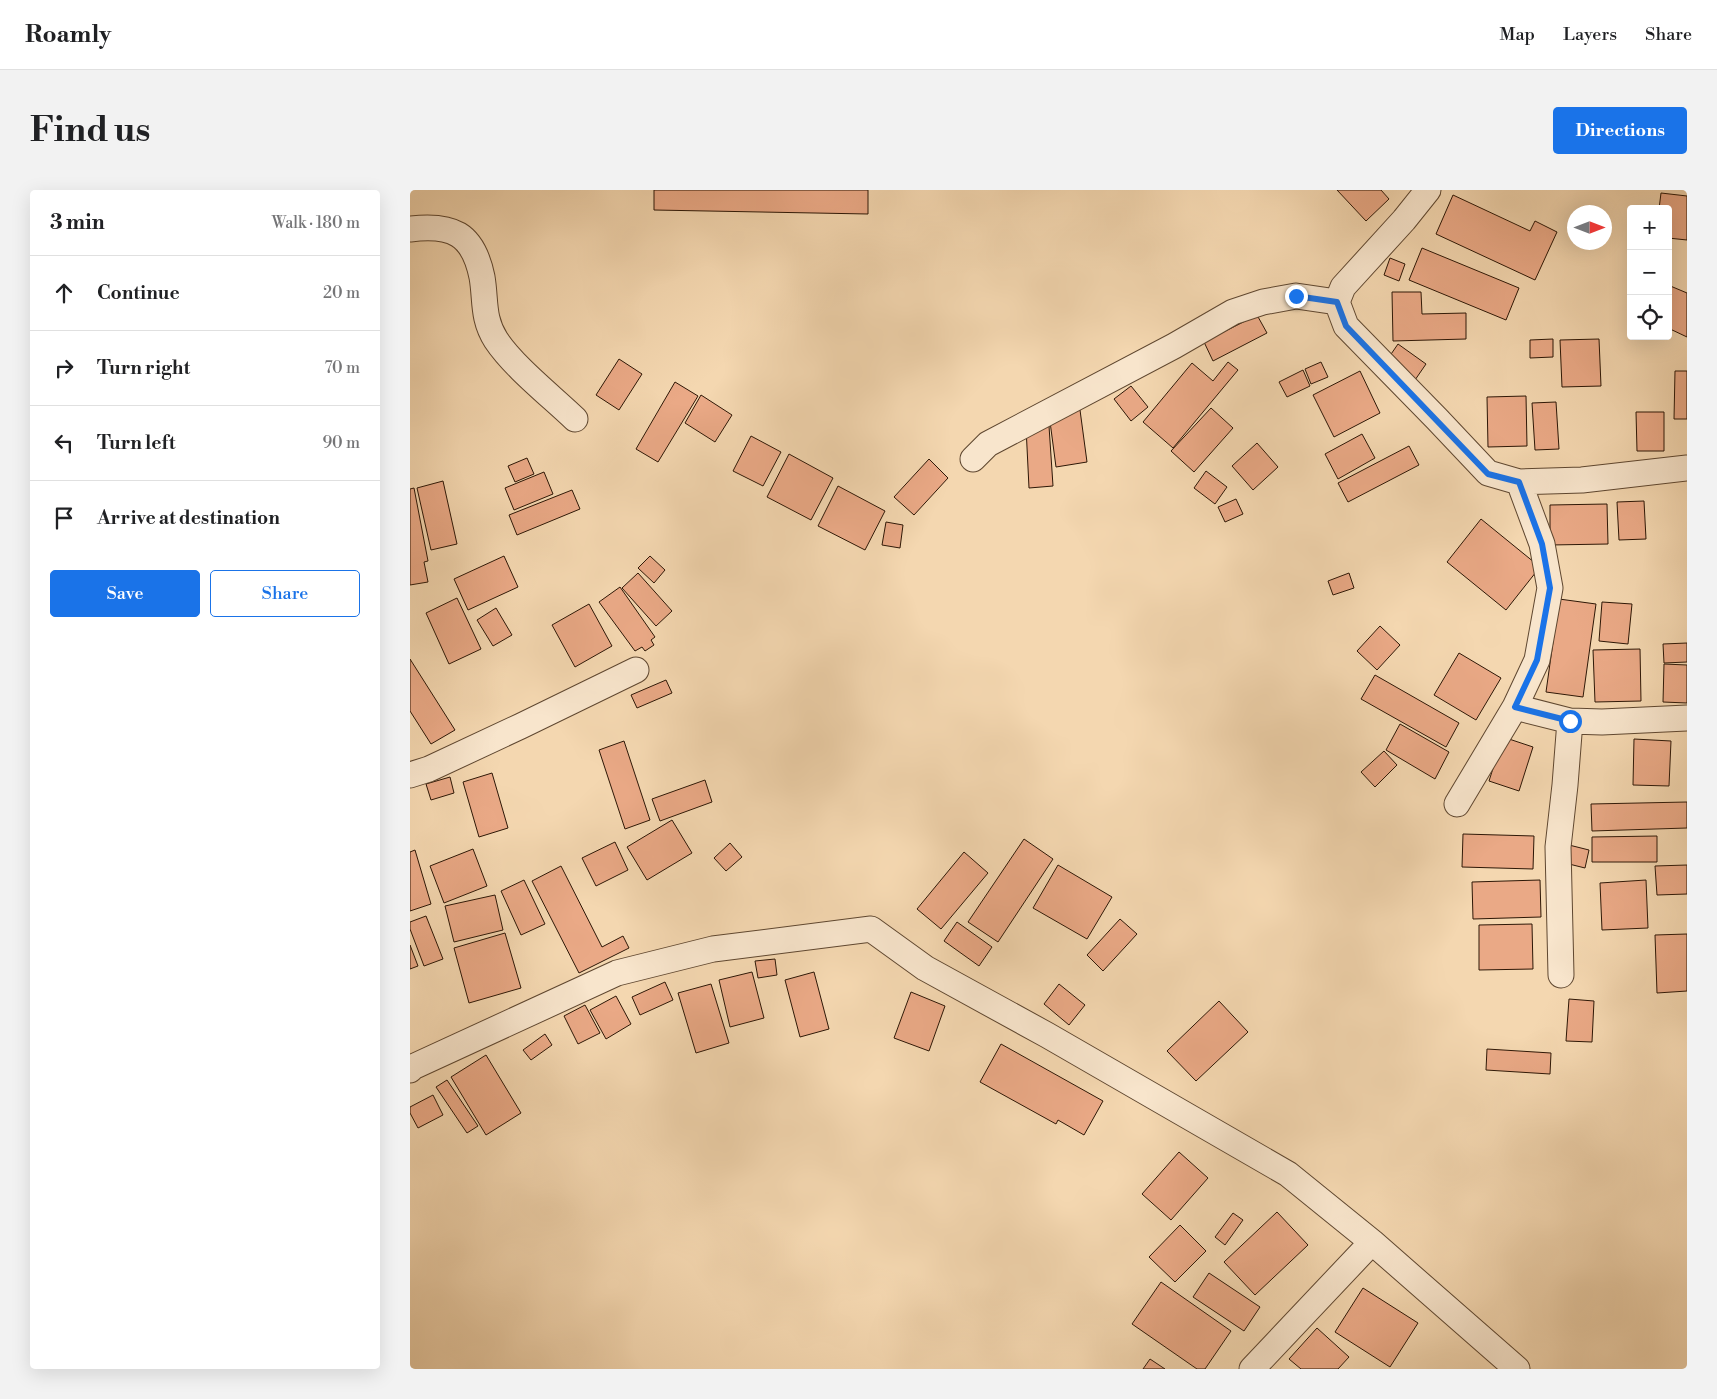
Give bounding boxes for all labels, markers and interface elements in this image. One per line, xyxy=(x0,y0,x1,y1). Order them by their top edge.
text: Roamly xyxy=(25,20,111,50)
text: Map xyxy=(1500,23,1535,46)
text: Layers xyxy=(1563,23,1617,46)
text: Share xyxy=(1645,23,1692,46)
button: Directions xyxy=(1553,107,1687,154)
text: Find us xyxy=(30,109,150,152)
north arrow xyxy=(1567,205,1612,250)
map controls xyxy=(1627,205,1672,340)
button: + xyxy=(1627,205,1672,250)
text: 3 min xyxy=(50,210,105,236)
text: Walk · 180 m xyxy=(272,213,360,233)
button: − xyxy=(1627,250,1672,295)
icon: ahead xyxy=(50,279,78,307)
text: Continue xyxy=(97,281,180,305)
text: 20 m xyxy=(323,283,360,303)
route end xyxy=(1285,285,1308,308)
button: locate xyxy=(1627,295,1672,340)
icon: right xyxy=(50,354,78,382)
text: Turn right xyxy=(97,356,190,380)
text: 70 m xyxy=(324,358,360,378)
icon: left xyxy=(50,429,78,457)
text: Turn left xyxy=(97,431,176,455)
text: 90 m xyxy=(322,433,360,453)
icon: arrive xyxy=(50,504,78,532)
text: Arrive at destination xyxy=(97,506,280,530)
button: Save xyxy=(50,570,200,617)
button: Share xyxy=(210,570,360,617)
route start xyxy=(1559,710,1582,733)

